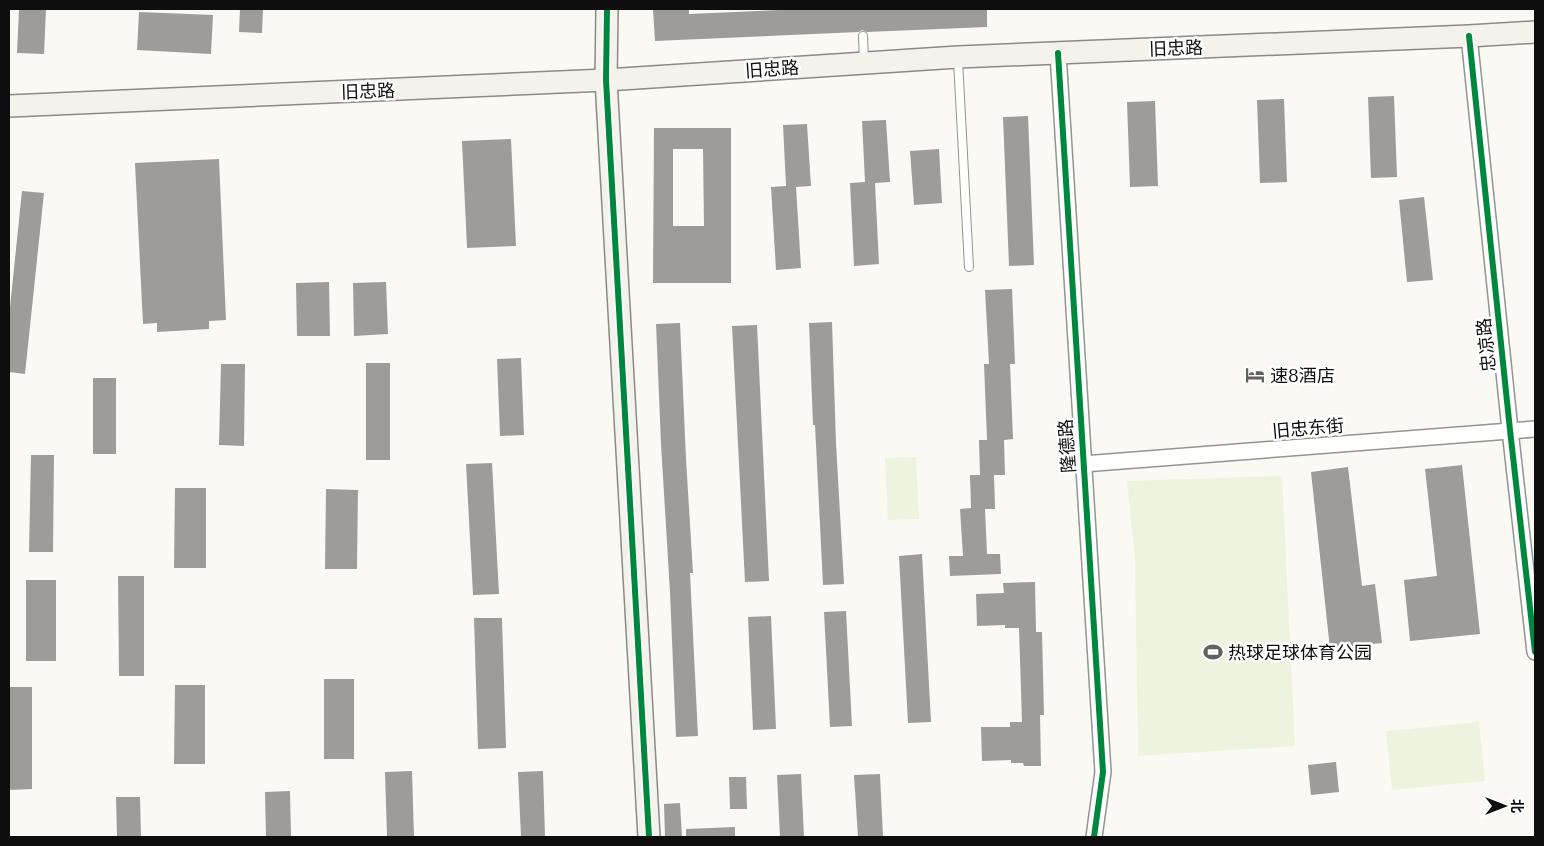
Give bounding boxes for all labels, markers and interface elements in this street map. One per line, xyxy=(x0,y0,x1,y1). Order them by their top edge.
street label: 旧忠路 xyxy=(1149,36,1203,60)
street label: 旧忠路 xyxy=(744,56,800,82)
street label: 旧忠路 xyxy=(341,79,395,103)
street label: 忠凉路 xyxy=(1472,317,1500,373)
hotel icon: 速8酒店 xyxy=(1244,364,1266,386)
place label: 速8酒店 xyxy=(1270,364,1335,387)
street label: 旧忠东街 xyxy=(1271,413,1345,443)
street label: 隆德路 xyxy=(1054,418,1080,474)
sports icon: 热球足球体育公园 xyxy=(1202,641,1224,663)
place label: 热球足球体育公园 xyxy=(1228,641,1372,664)
north arrow xyxy=(1479,781,1529,831)
text: 北 xyxy=(1508,799,1526,813)

